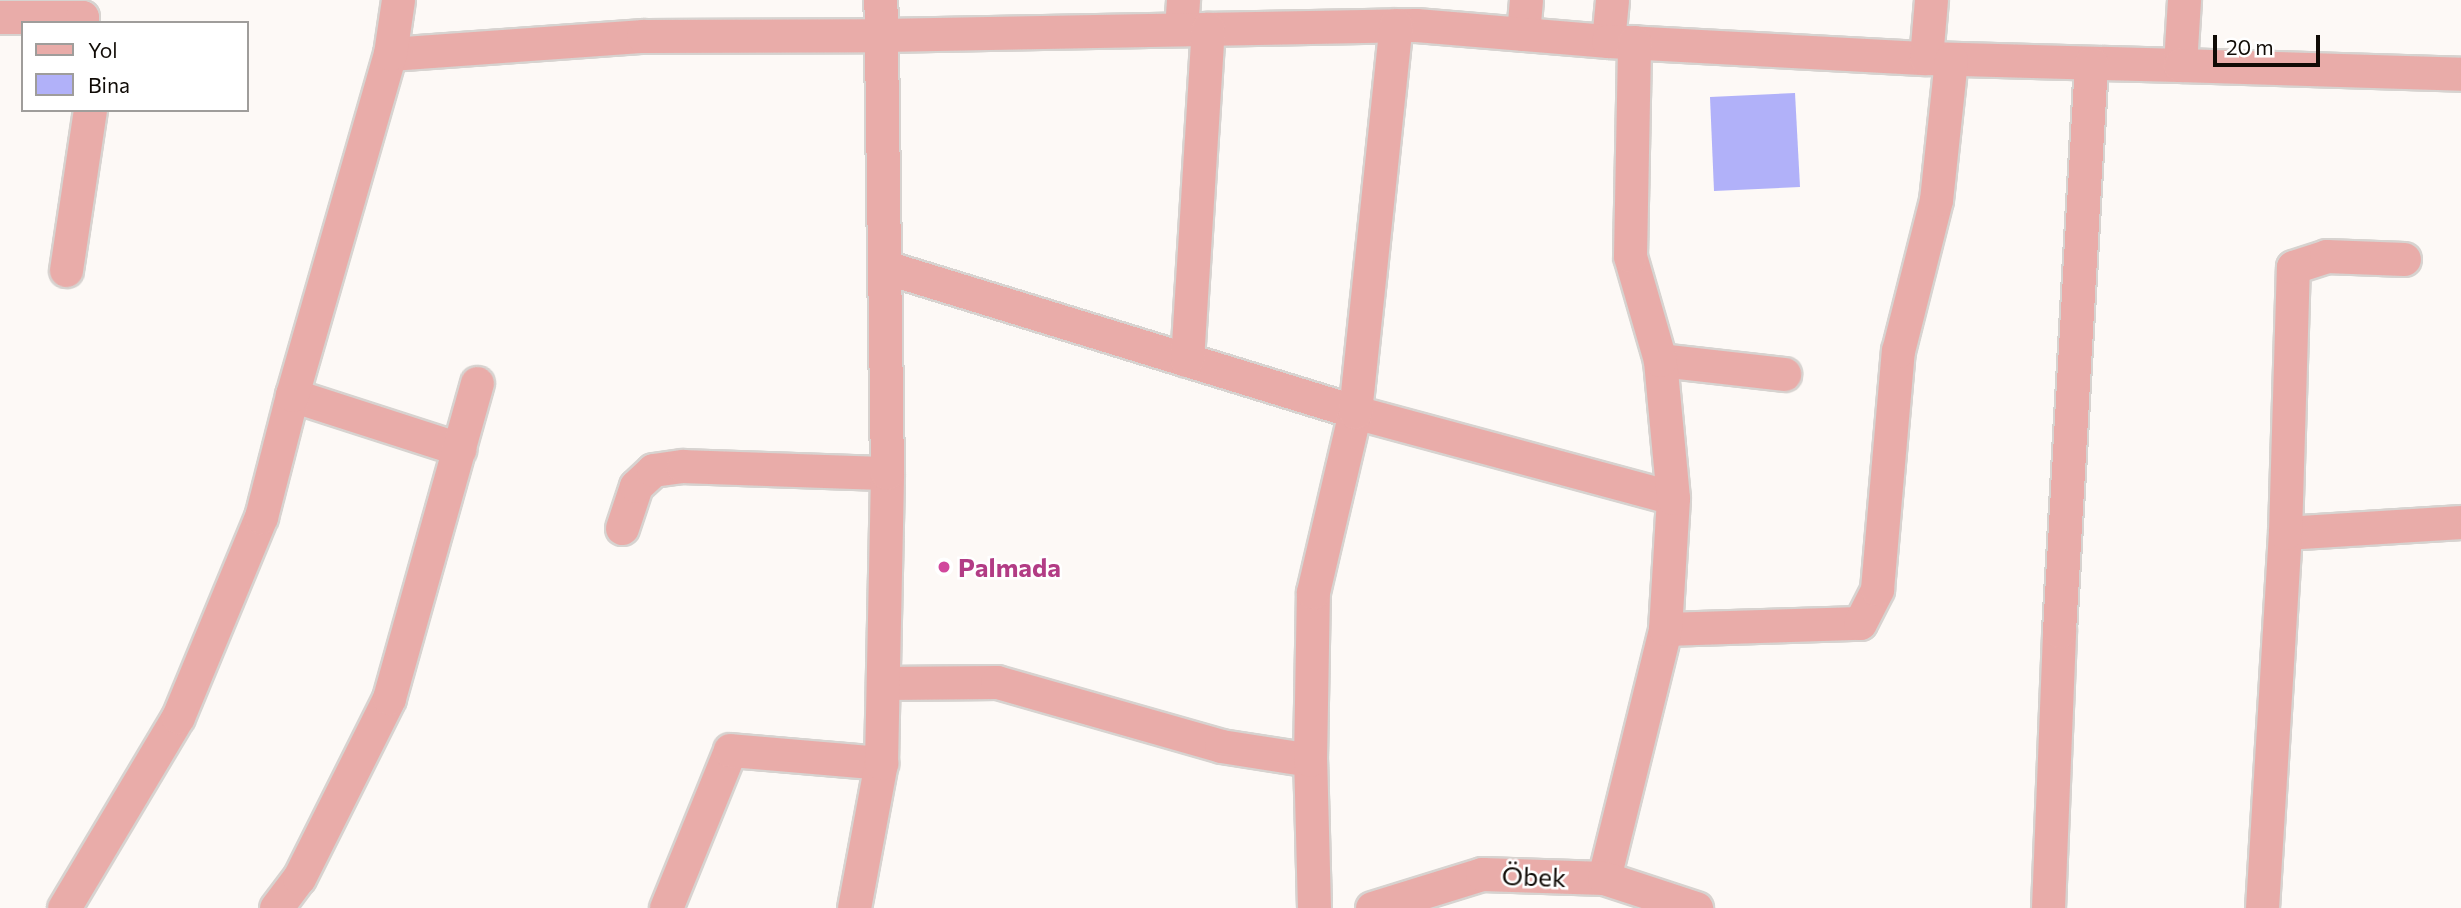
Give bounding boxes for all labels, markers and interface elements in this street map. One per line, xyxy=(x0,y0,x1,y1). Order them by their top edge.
legend xyxy=(21,21,248,112)
scale bar xyxy=(2216,21,2323,65)
text: 20 m xyxy=(2226,34,2274,59)
text: Yol xyxy=(88,37,118,62)
text: Bina xyxy=(88,72,130,97)
place label: Palmada xyxy=(958,551,1061,583)
marker: Palmada xyxy=(936,559,952,575)
street label: Öbek xyxy=(1501,859,1567,893)

